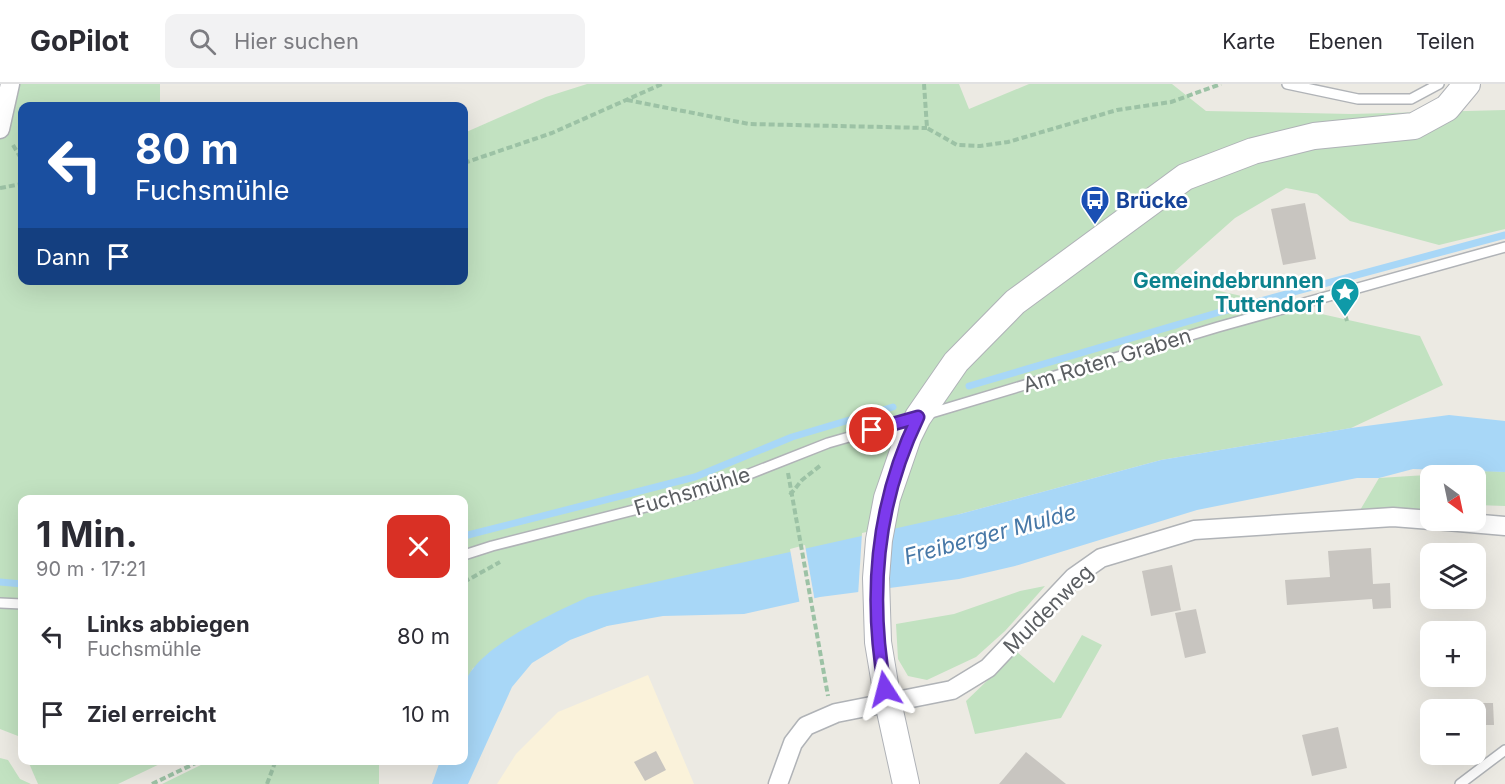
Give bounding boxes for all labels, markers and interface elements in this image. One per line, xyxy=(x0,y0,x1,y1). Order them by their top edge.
search box xyxy=(165,14,585,68)
text: GoPilot xyxy=(30,24,129,58)
icon: search xyxy=(186,25,219,58)
text: Hier suchen xyxy=(234,28,359,54)
text: Karte xyxy=(1222,29,1275,54)
text: Ebenen xyxy=(1308,29,1383,54)
text: Teilen xyxy=(1416,29,1475,54)
text: 80 m xyxy=(135,123,239,174)
icon: left xyxy=(36,126,114,204)
text: Fuchsmühle xyxy=(135,174,290,207)
bus stop icon: Brücke xyxy=(1079,184,1111,226)
place label: Brücke xyxy=(1116,188,1188,213)
icon: arrive xyxy=(102,240,135,273)
text: Dann xyxy=(36,244,90,270)
place label: Gemeindebrunnen Tuttendorf xyxy=(1133,268,1325,317)
place icon: Gemeindebrunnen Tuttendorf xyxy=(1329,276,1361,318)
street label: Am Roten Graben xyxy=(1020,323,1194,397)
pin xyxy=(846,404,897,455)
icon: arrive xyxy=(855,413,888,446)
street label: Fuchsmühle xyxy=(631,461,753,521)
north arrow xyxy=(1420,465,1486,531)
map controls xyxy=(1420,465,1486,765)
water label: Freiberger Mulde xyxy=(901,498,1079,570)
text: 1 Min. xyxy=(36,512,138,556)
button: close xyxy=(387,515,450,578)
button: layers xyxy=(1420,543,1486,609)
text: 90 m · 17:21 xyxy=(36,557,146,581)
street label: Muldenweg xyxy=(998,559,1098,659)
text: Links abbiegen xyxy=(87,611,250,637)
icon: left xyxy=(36,620,69,653)
button: + xyxy=(1420,621,1486,687)
text: 80 m xyxy=(397,623,450,649)
text: Fuchsmühle xyxy=(87,637,201,661)
position arrow xyxy=(853,657,917,721)
icon: arrive xyxy=(36,698,69,731)
button: − xyxy=(1420,699,1486,765)
text: Ziel erreicht xyxy=(87,701,216,727)
text: 10 m xyxy=(402,701,450,727)

